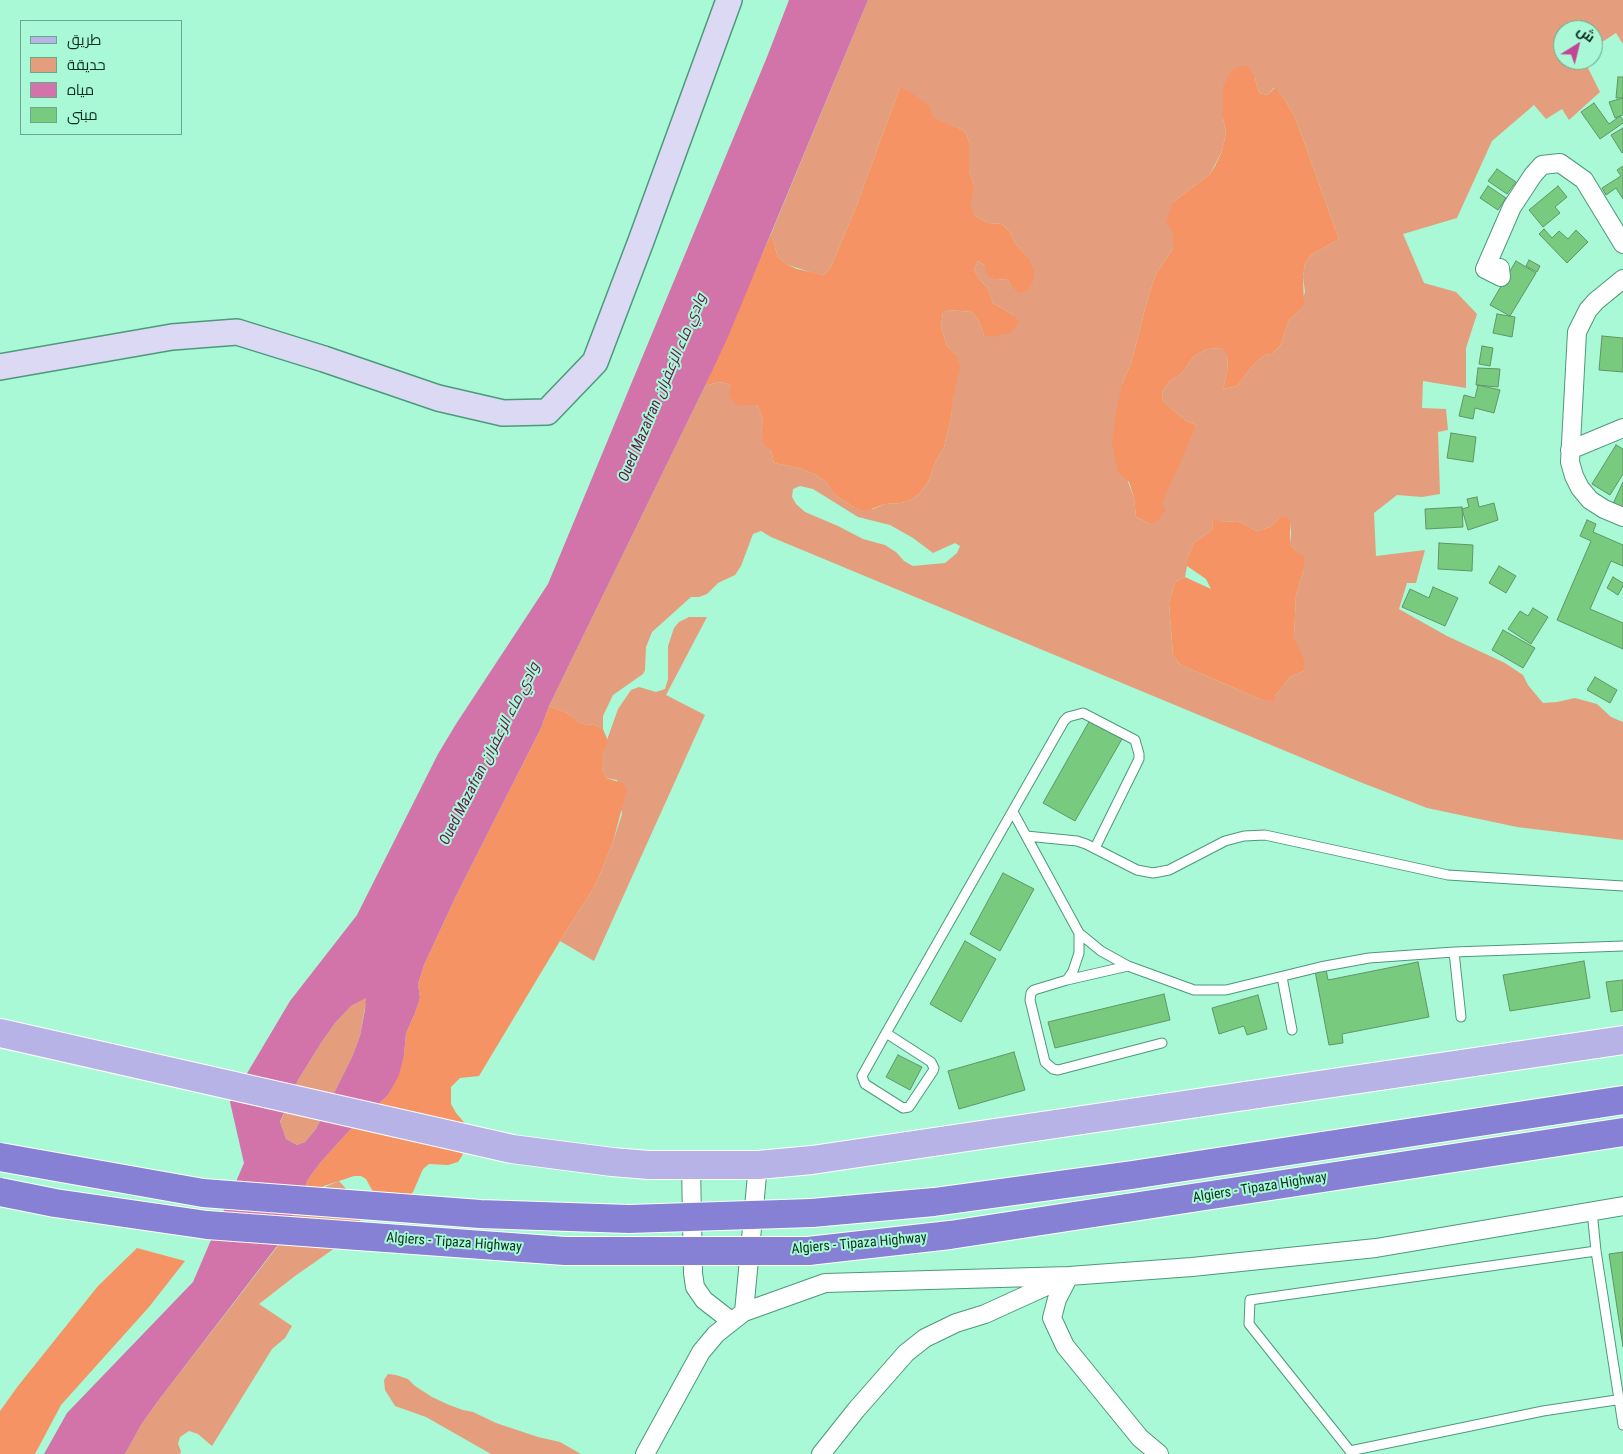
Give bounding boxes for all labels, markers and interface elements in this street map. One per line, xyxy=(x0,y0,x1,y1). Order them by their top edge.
legend xyxy=(20,20,182,135)
north arrow xyxy=(1553,20,1603,70)
text: ش xyxy=(1574,22,1598,45)
text: طريق xyxy=(67,31,101,49)
text: حديقة xyxy=(67,56,106,74)
text: مياه xyxy=(67,81,94,99)
text: مبنى xyxy=(67,106,98,124)
water label: Oued Mazafran وادي ماء الزعفران xyxy=(615,291,711,485)
water label: Oued Mazafran وادي ماء الزعفران xyxy=(436,660,544,848)
street label: Algiers - Tipaza Highway xyxy=(1192,1169,1328,1207)
street label: Algiers - Tipaza Highway xyxy=(386,1230,522,1256)
street label: Algiers - Tipaza Highway xyxy=(791,1230,927,1258)

